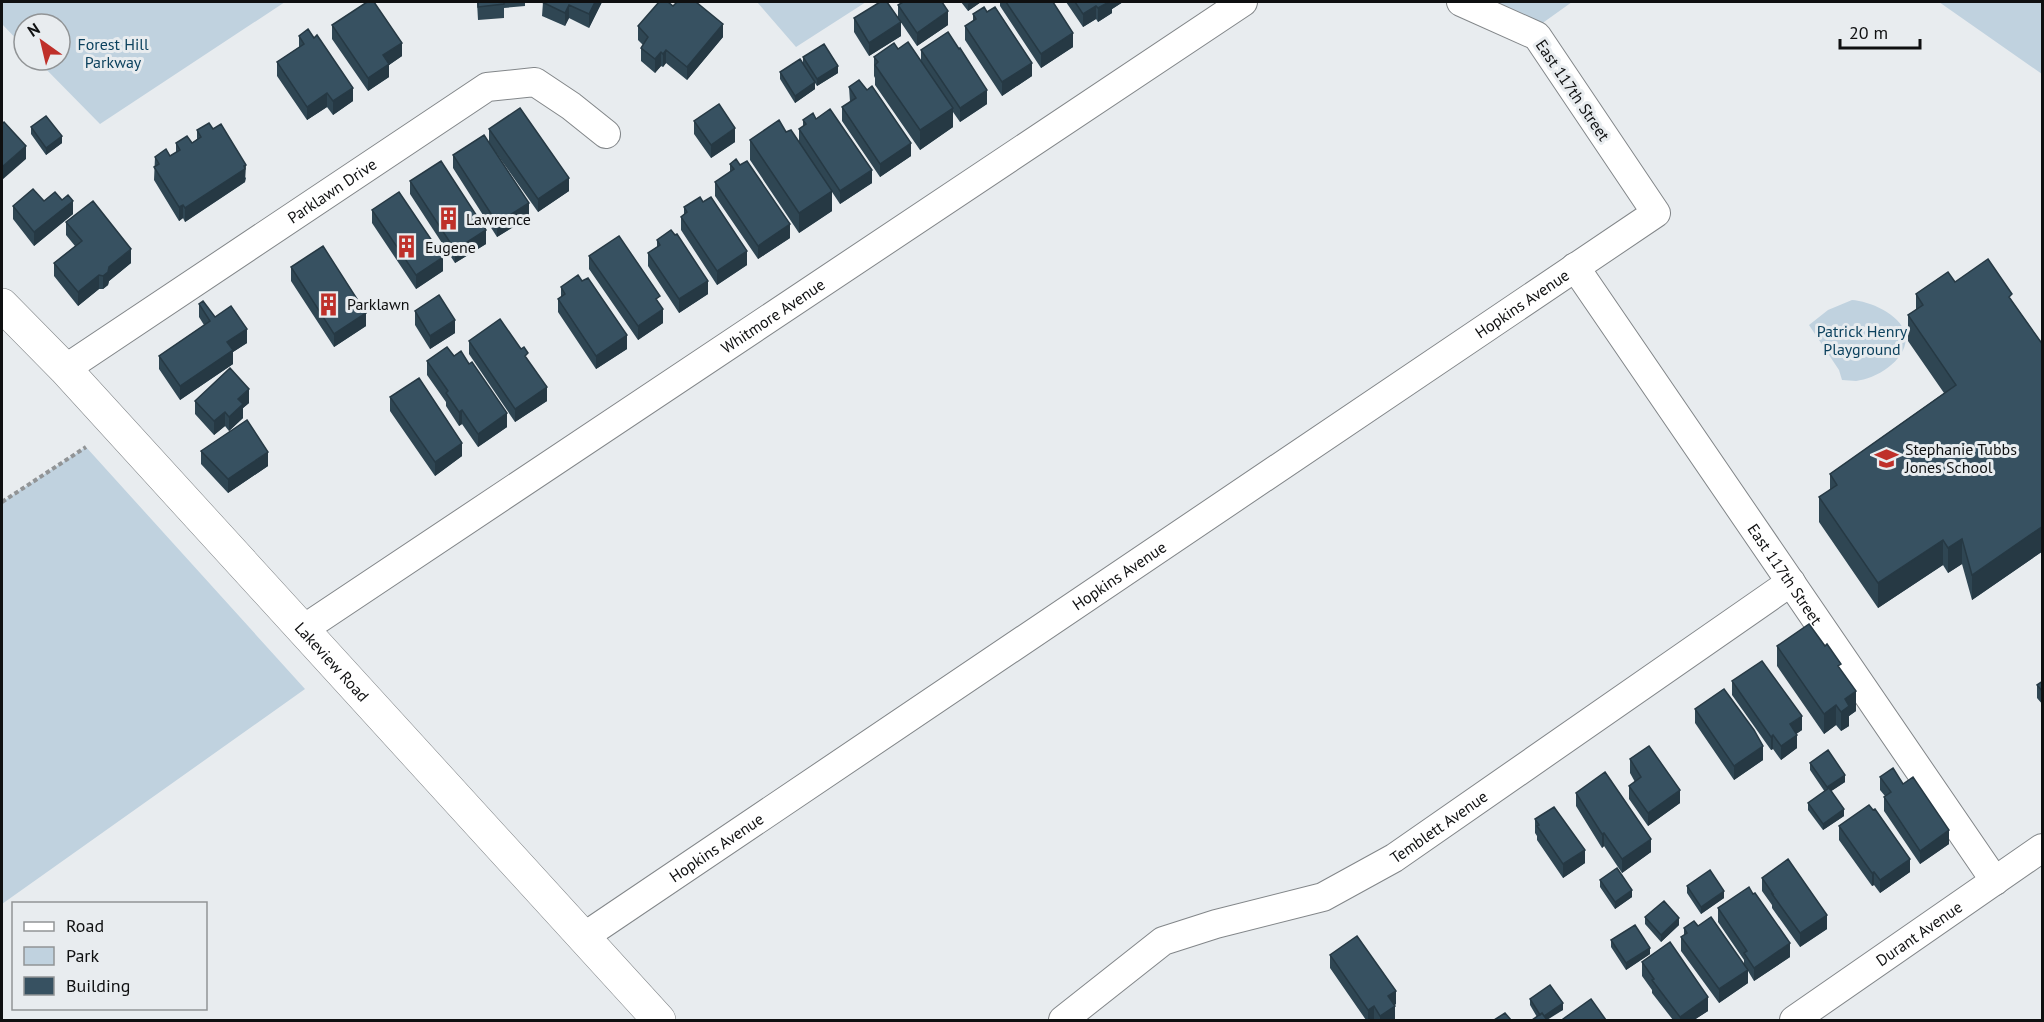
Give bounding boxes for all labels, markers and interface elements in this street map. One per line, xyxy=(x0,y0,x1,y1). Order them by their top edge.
north arrow xyxy=(12,12,72,72)
scale bar xyxy=(1840,12,1920,50)
text: N xyxy=(24,18,44,41)
text: 20 m xyxy=(1849,21,1888,44)
park label: Forest Hill Parkway xyxy=(77,34,149,72)
street label: East 117th Street xyxy=(1532,35,1615,145)
street label: Parklawn Drive xyxy=(284,154,380,228)
building icon: Lawrence xyxy=(435,206,461,232)
place label: Lawrence xyxy=(466,209,531,229)
building icon: Eugene xyxy=(394,234,420,260)
place label: Eugene xyxy=(425,237,476,257)
street label: Hopkins Avenue xyxy=(1471,265,1573,342)
street label: Whitmore Avenue xyxy=(717,274,829,358)
building icon: Parklawn xyxy=(316,291,342,317)
place label: Parklawn xyxy=(347,294,410,314)
park label: Patrick Henry Playground xyxy=(1817,321,1908,359)
place label: Stephanie Tubbs Jones School xyxy=(1904,439,2017,477)
school or university icon: Stephanie Tubbs Jones School xyxy=(1874,445,1900,471)
street label: East 117th Street xyxy=(1743,520,1827,629)
street label: Hopkins Avenue xyxy=(1068,537,1170,614)
street label: Lakeview Road xyxy=(291,618,373,706)
street label: Temblett Avenue xyxy=(1386,786,1491,868)
street label: Hopkins Avenue xyxy=(665,809,767,886)
street label: Durant Avenue xyxy=(1872,897,1966,970)
legend xyxy=(12,902,207,1010)
text: Road xyxy=(66,914,104,937)
text: Park xyxy=(66,944,99,967)
text: Building xyxy=(66,974,130,997)

